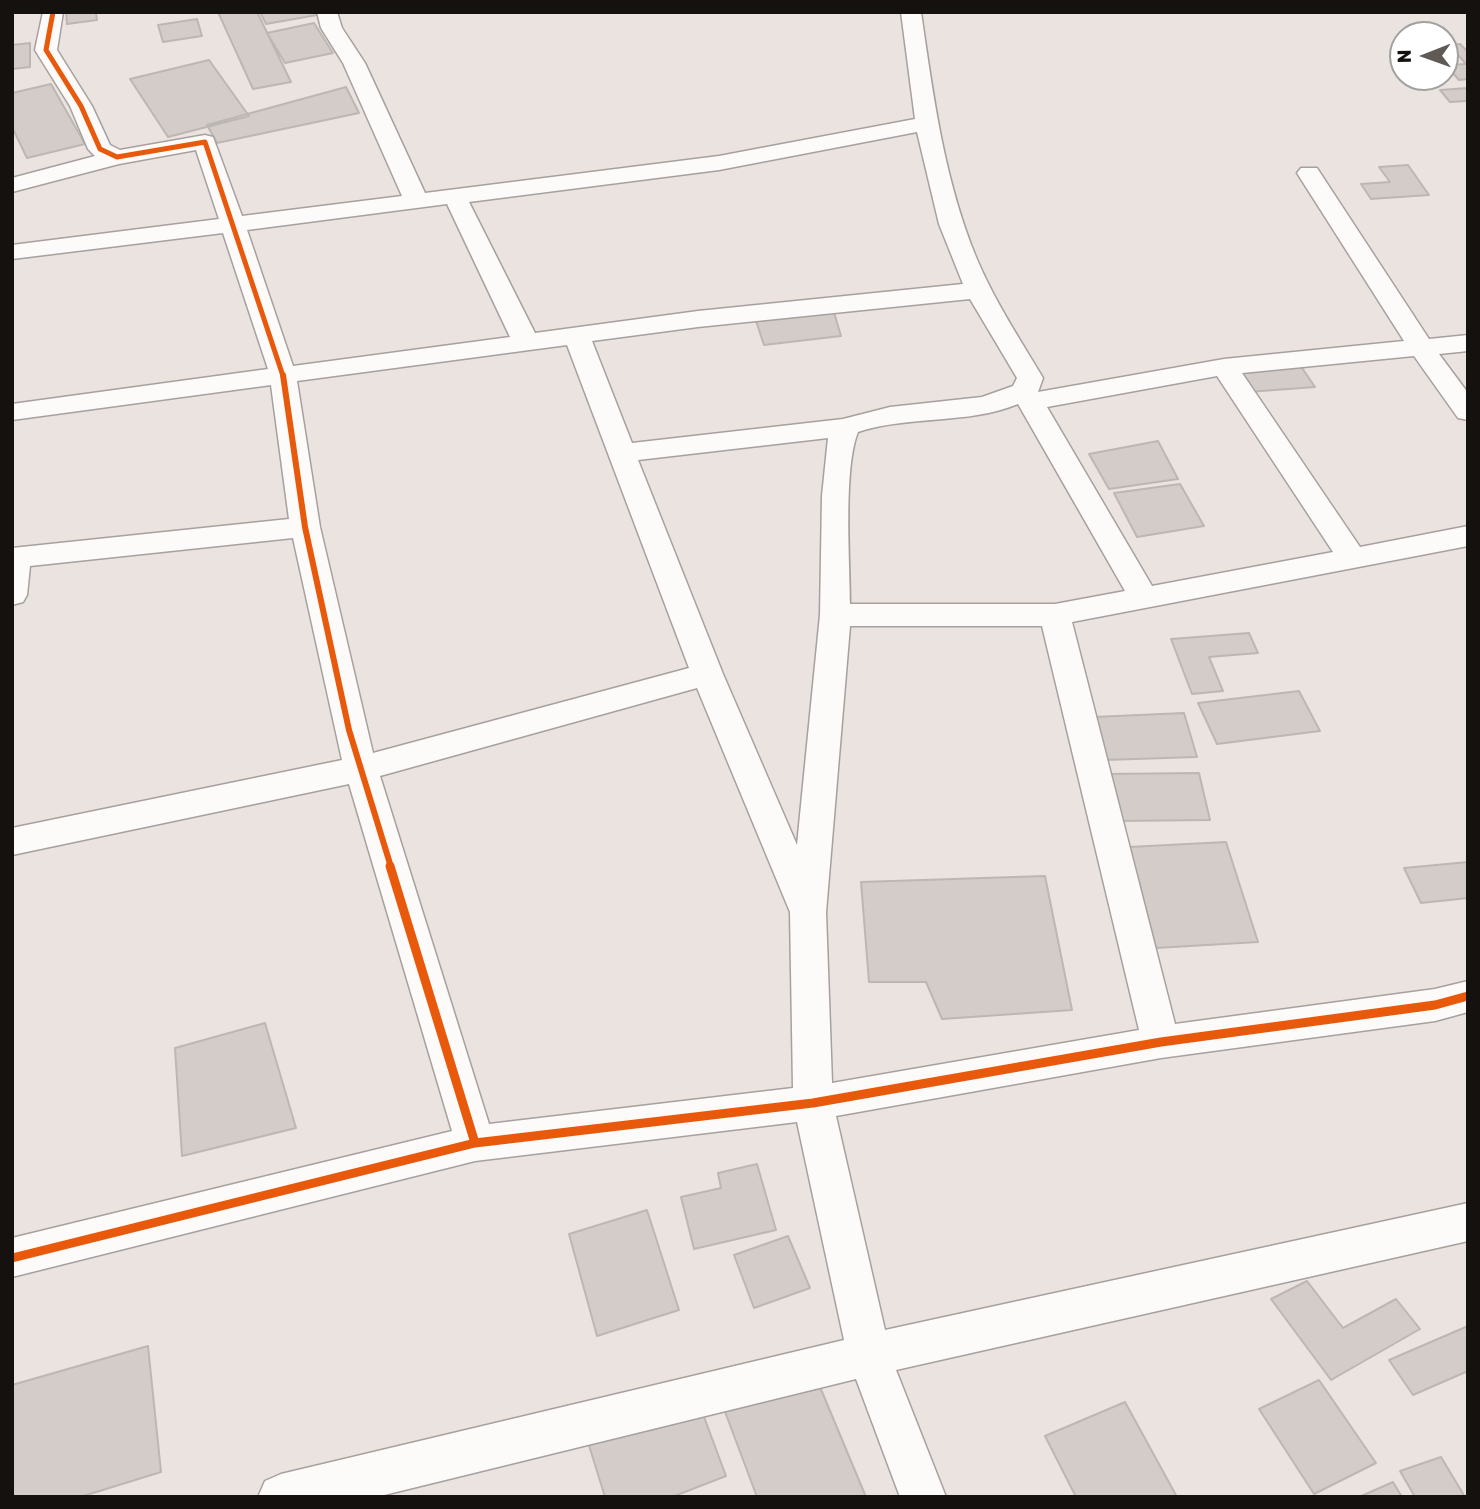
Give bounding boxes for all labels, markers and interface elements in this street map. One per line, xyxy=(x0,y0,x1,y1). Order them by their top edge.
north arrow xyxy=(1389,21,1459,91)
text: N xyxy=(1393,49,1416,63)

